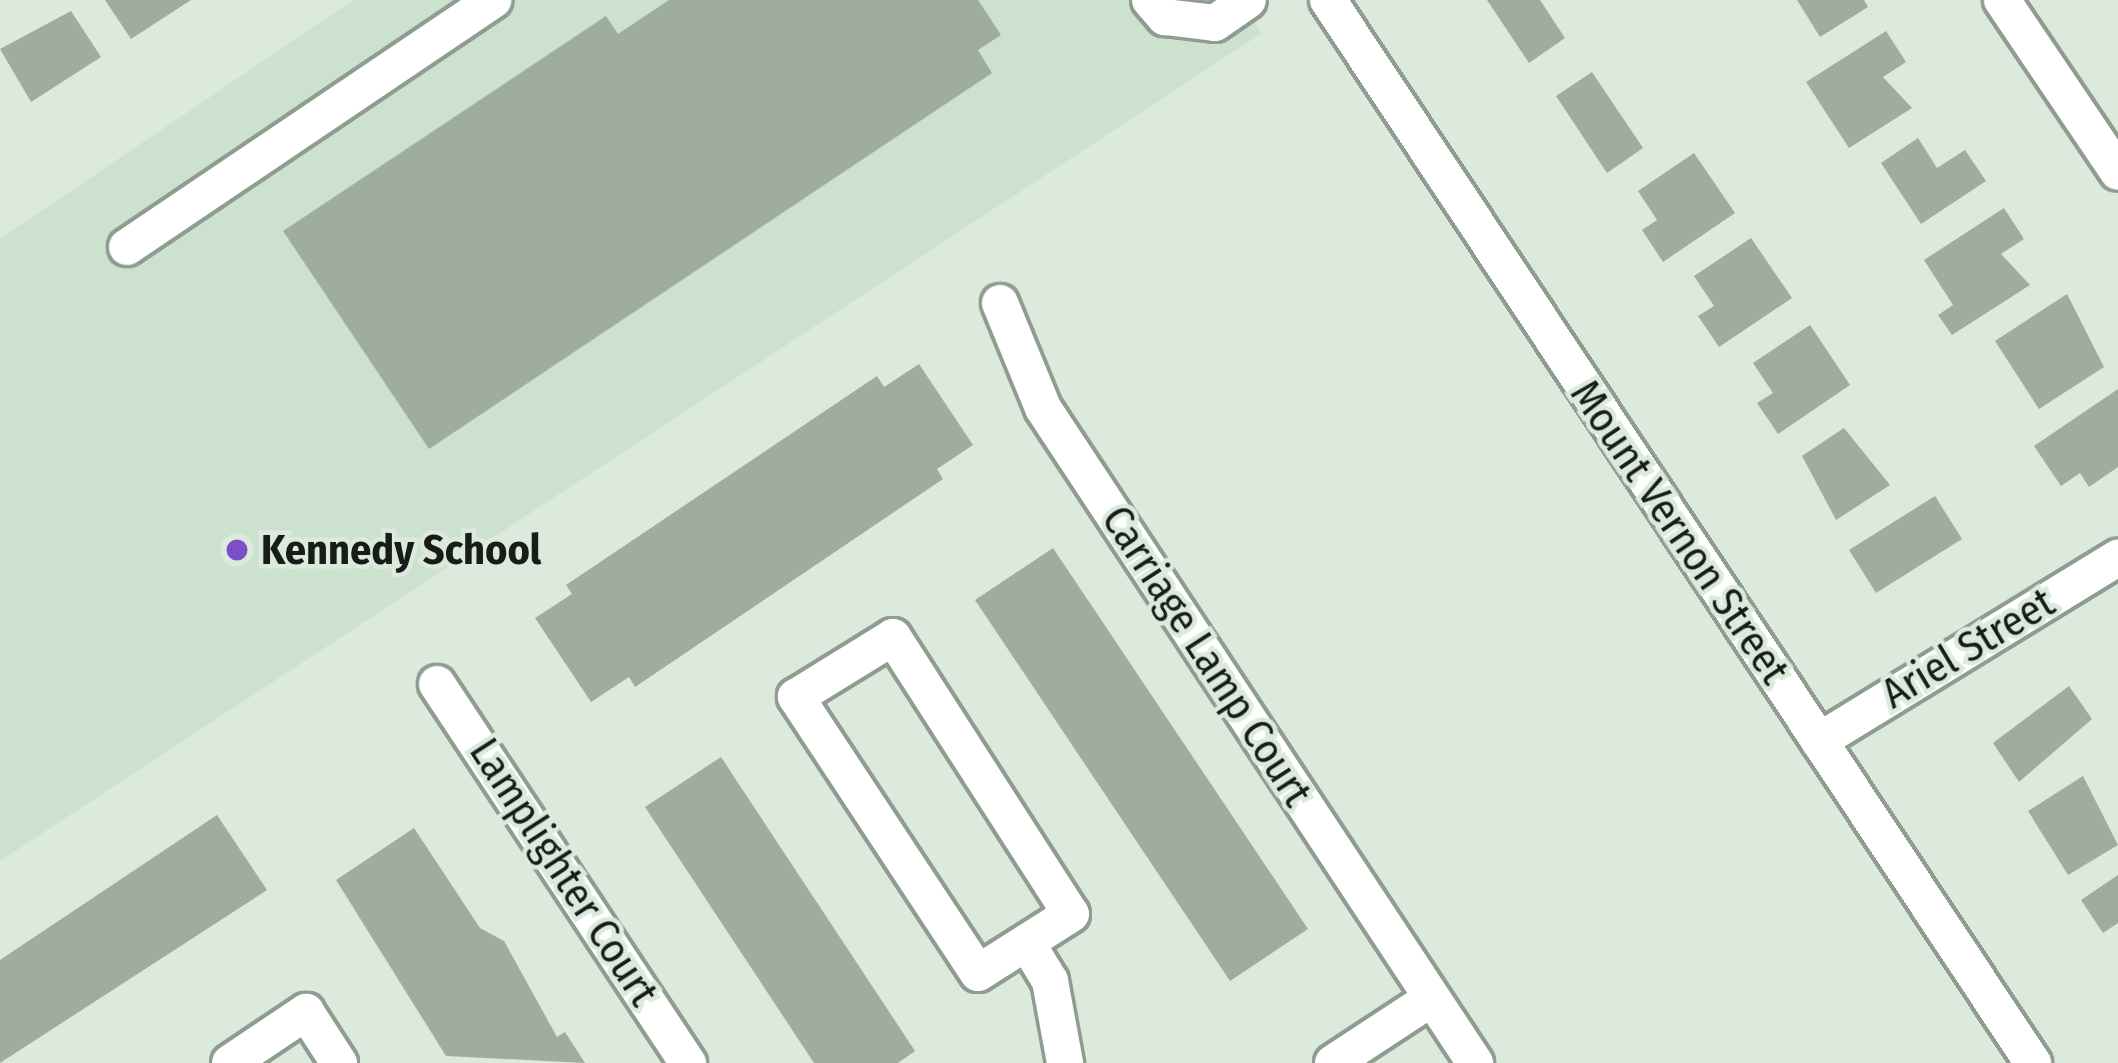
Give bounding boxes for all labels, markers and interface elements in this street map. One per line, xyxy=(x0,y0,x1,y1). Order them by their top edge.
street label: Mount Vernon Street xyxy=(1560,371,1800,693)
street label: Carriage Lamp Court xyxy=(1091,497,1323,815)
place label: Kennedy School xyxy=(261,525,541,575)
marker: Kennedy School xyxy=(224,537,250,563)
street label: Ariel Street xyxy=(1873,577,2063,719)
street label: Lamplighter Court xyxy=(459,729,669,1015)

